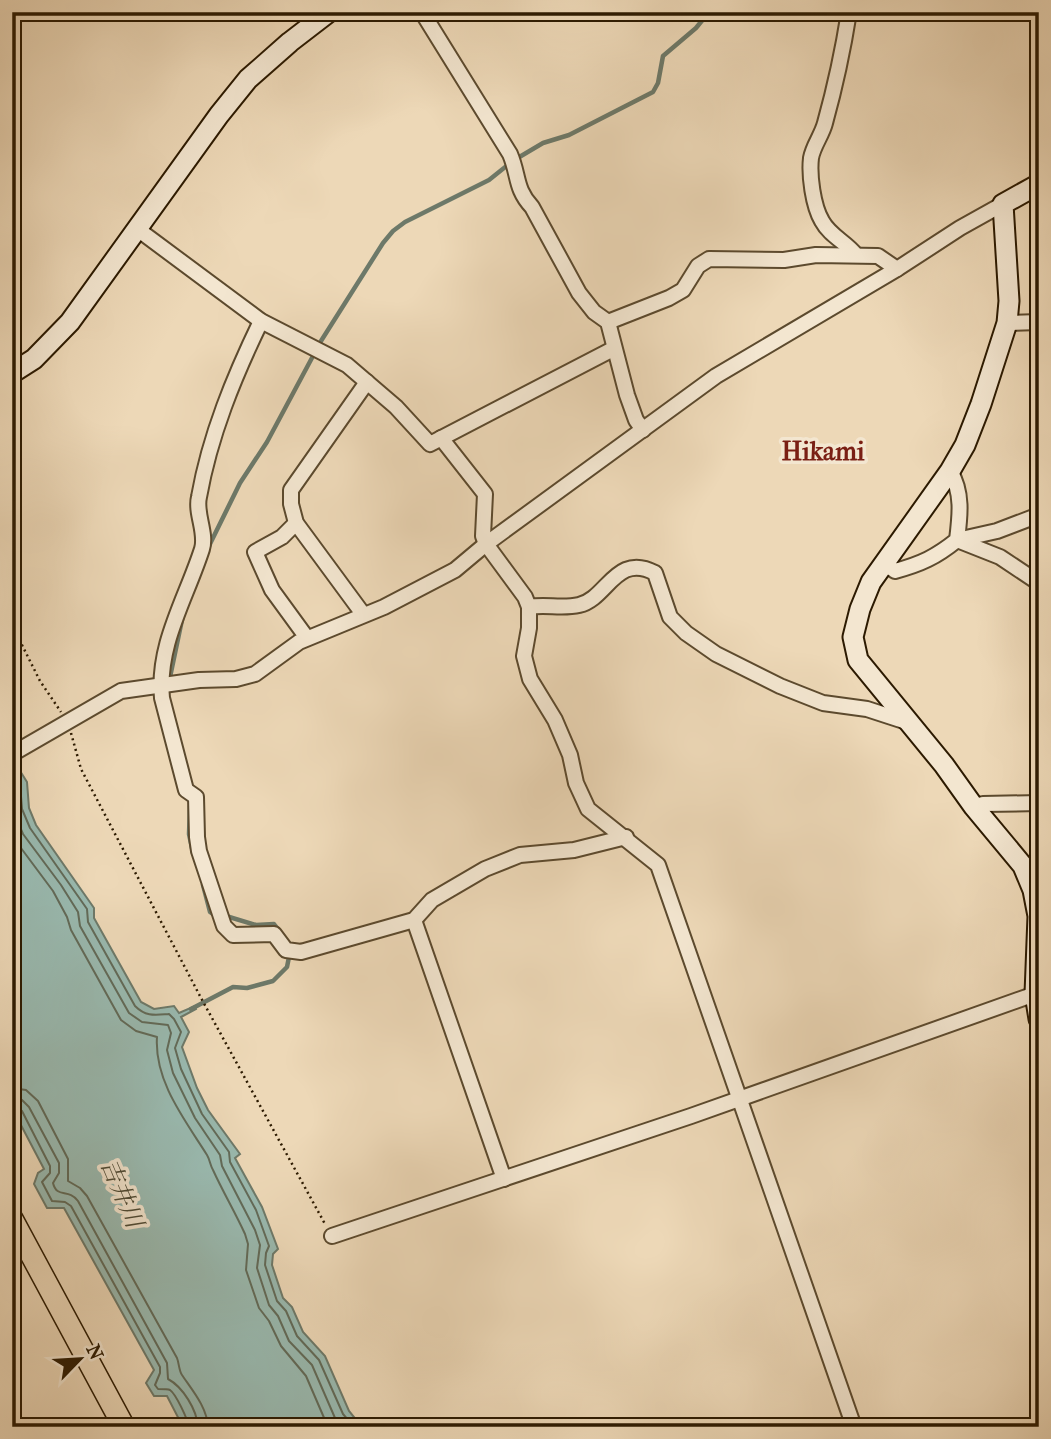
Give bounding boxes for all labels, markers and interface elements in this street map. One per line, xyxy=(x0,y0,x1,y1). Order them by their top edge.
district label: Hikami xyxy=(782,436,865,467)
water label: 吉井川 xyxy=(95,1154,150,1234)
north arrow xyxy=(46,1324,116,1394)
text: N xyxy=(81,1341,108,1364)

